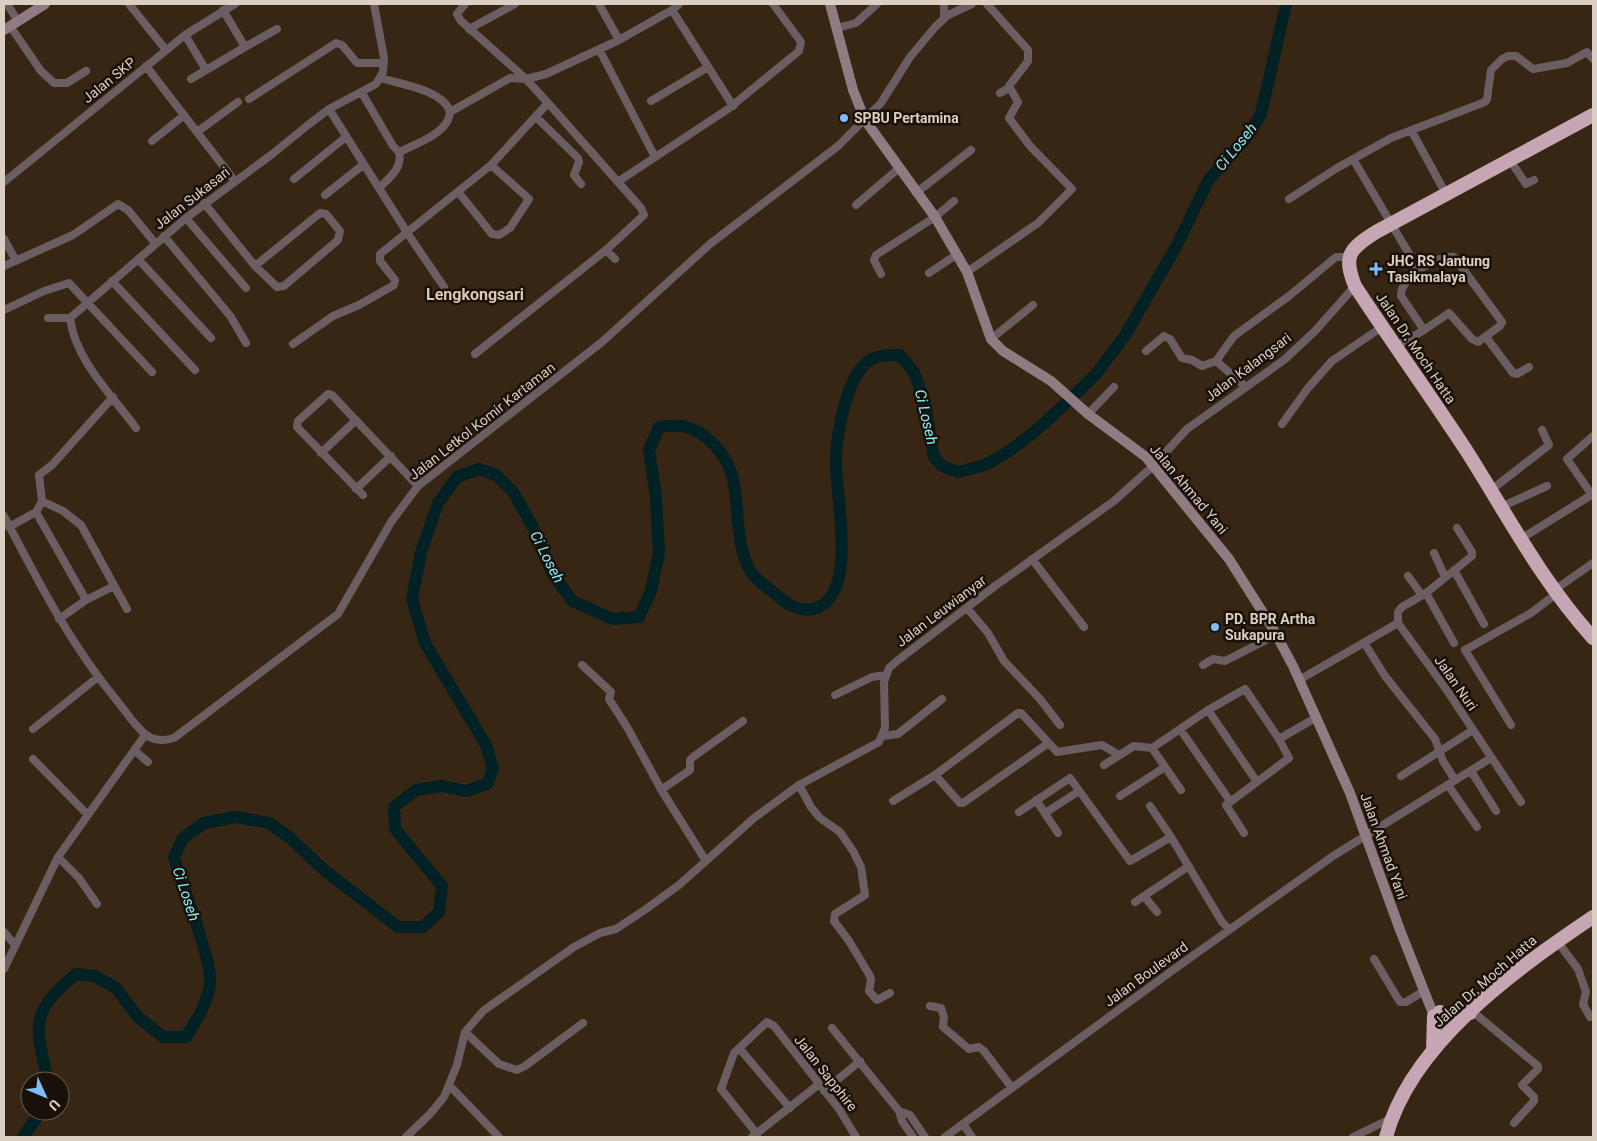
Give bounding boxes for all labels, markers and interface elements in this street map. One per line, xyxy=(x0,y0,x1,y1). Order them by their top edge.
street label: Jalan SKP xyxy=(79,54,139,106)
place label: SPBU Pertamina xyxy=(854,110,959,126)
marker: SPBU Pertamina xyxy=(838,112,850,124)
water label: Ci Loseh xyxy=(1211,120,1261,174)
street label: Jalan Sukasari xyxy=(151,164,233,232)
place label: JHC RS Jantung Tasikmalaya xyxy=(1387,253,1490,285)
marker: JHC RS Jantung Tasikmalaya xyxy=(1369,262,1383,276)
district label: Lengkongsari xyxy=(426,285,524,304)
street label: Jalan Dr. Moch Hatta xyxy=(1373,289,1459,407)
street label: Jalan Kalangsari xyxy=(1202,329,1294,405)
street label: Jalan Letkol Komir Kartaman xyxy=(406,359,558,483)
water label: Ci Loseh xyxy=(911,388,941,446)
street label: Jalan Ahmad Yani xyxy=(1147,441,1231,537)
water label: Ci Loseh xyxy=(526,528,568,586)
street label: Jalan Leuwianyar xyxy=(893,572,989,650)
place label: PD. BPR Artha Sukapura xyxy=(1225,611,1316,643)
marker: PD. BPR Artha Sukapura xyxy=(1209,621,1221,633)
street label: Jalan Nuri xyxy=(1431,652,1481,714)
street label: Jalan Ahmad Yani xyxy=(1357,790,1411,902)
water label: Ci Loseh xyxy=(169,865,203,923)
street label: Jalan Dr. Moch Hatta xyxy=(1430,932,1540,1030)
street label: Jalan Boulevard xyxy=(1101,938,1191,1010)
street label: Jalan Sapphire xyxy=(791,1032,861,1114)
north arrow xyxy=(20,1071,70,1121)
text: U xyxy=(45,1096,63,1114)

